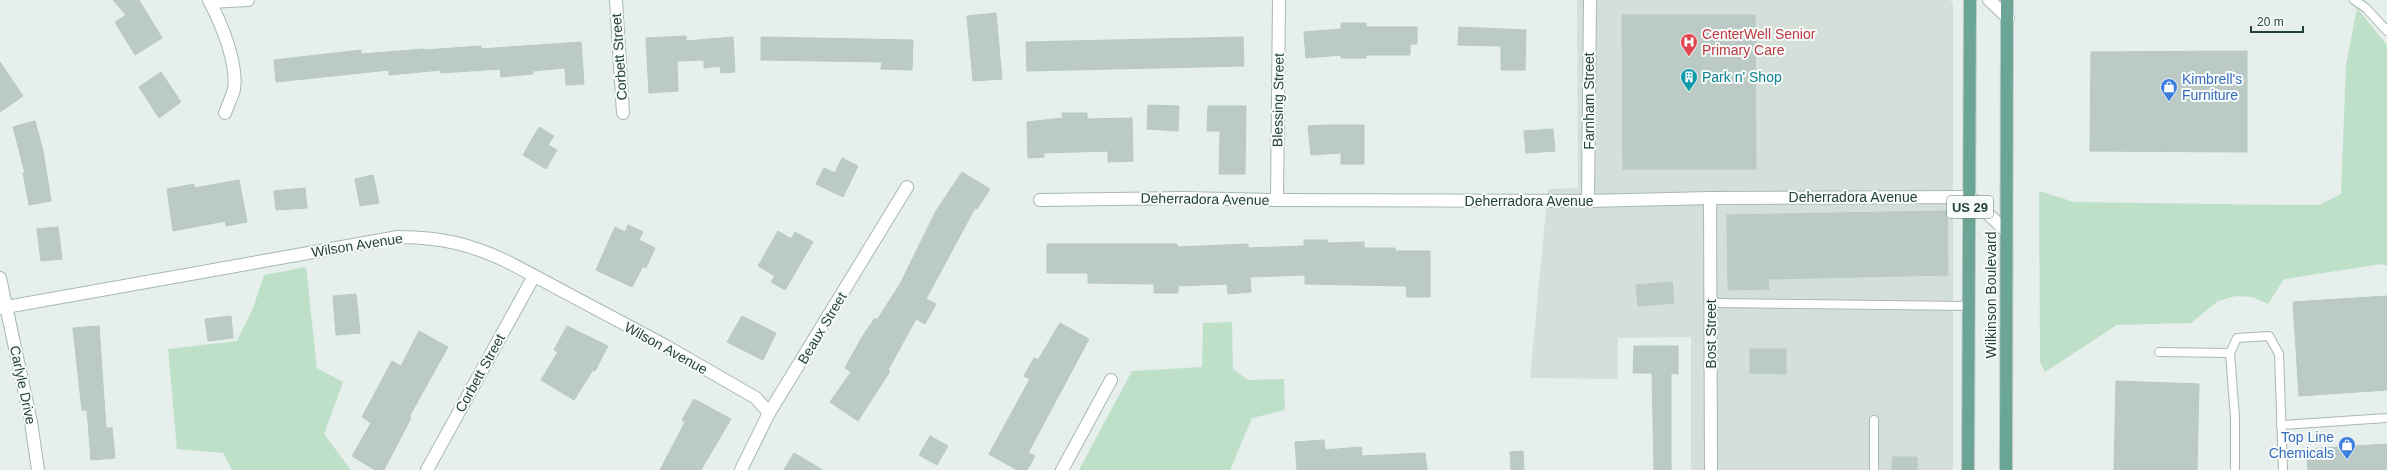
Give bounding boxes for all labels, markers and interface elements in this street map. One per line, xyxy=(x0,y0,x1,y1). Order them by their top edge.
scale bar xyxy=(2251,8,2303,34)
street label: Corbett Street xyxy=(608,13,630,101)
text: 20 m xyxy=(2257,15,2284,29)
place label: CenterWell Senior Primary Care xyxy=(1702,26,1816,58)
hospital icon: CenterWell Senior Primary Care xyxy=(1679,32,1699,57)
street label: Farnham Street xyxy=(1581,52,1597,150)
street label: Blessing Street xyxy=(1269,53,1287,147)
building icon: Park n' Shop xyxy=(1679,67,1699,92)
place label: Park n' Shop xyxy=(1702,69,1782,85)
place label: Kimbrell's Furniture xyxy=(2182,71,2242,103)
shop icon: Kimbrell's Furniture xyxy=(2159,77,2179,102)
street label: Deherradora Avenue xyxy=(1789,189,1918,205)
street label: Deherradora Avenue xyxy=(1140,190,1270,208)
street label: Deherradora Avenue xyxy=(1465,193,1594,209)
road number: US 29 xyxy=(1947,196,1993,218)
street label: Wilson Avenue xyxy=(310,230,404,260)
street label: Wilkinson Boulevard xyxy=(1983,232,1999,358)
street label: Beaux Street xyxy=(794,289,850,367)
street label: Bost Street xyxy=(1703,299,1719,369)
street label: Wilson Avenue xyxy=(622,319,710,377)
street label: Corbett Street xyxy=(452,331,508,415)
street label: Carlyle Drive xyxy=(7,344,39,426)
place label: Top Line Chemicals xyxy=(2269,429,2334,461)
shop icon: Top Line Chemicals xyxy=(2337,435,2357,460)

